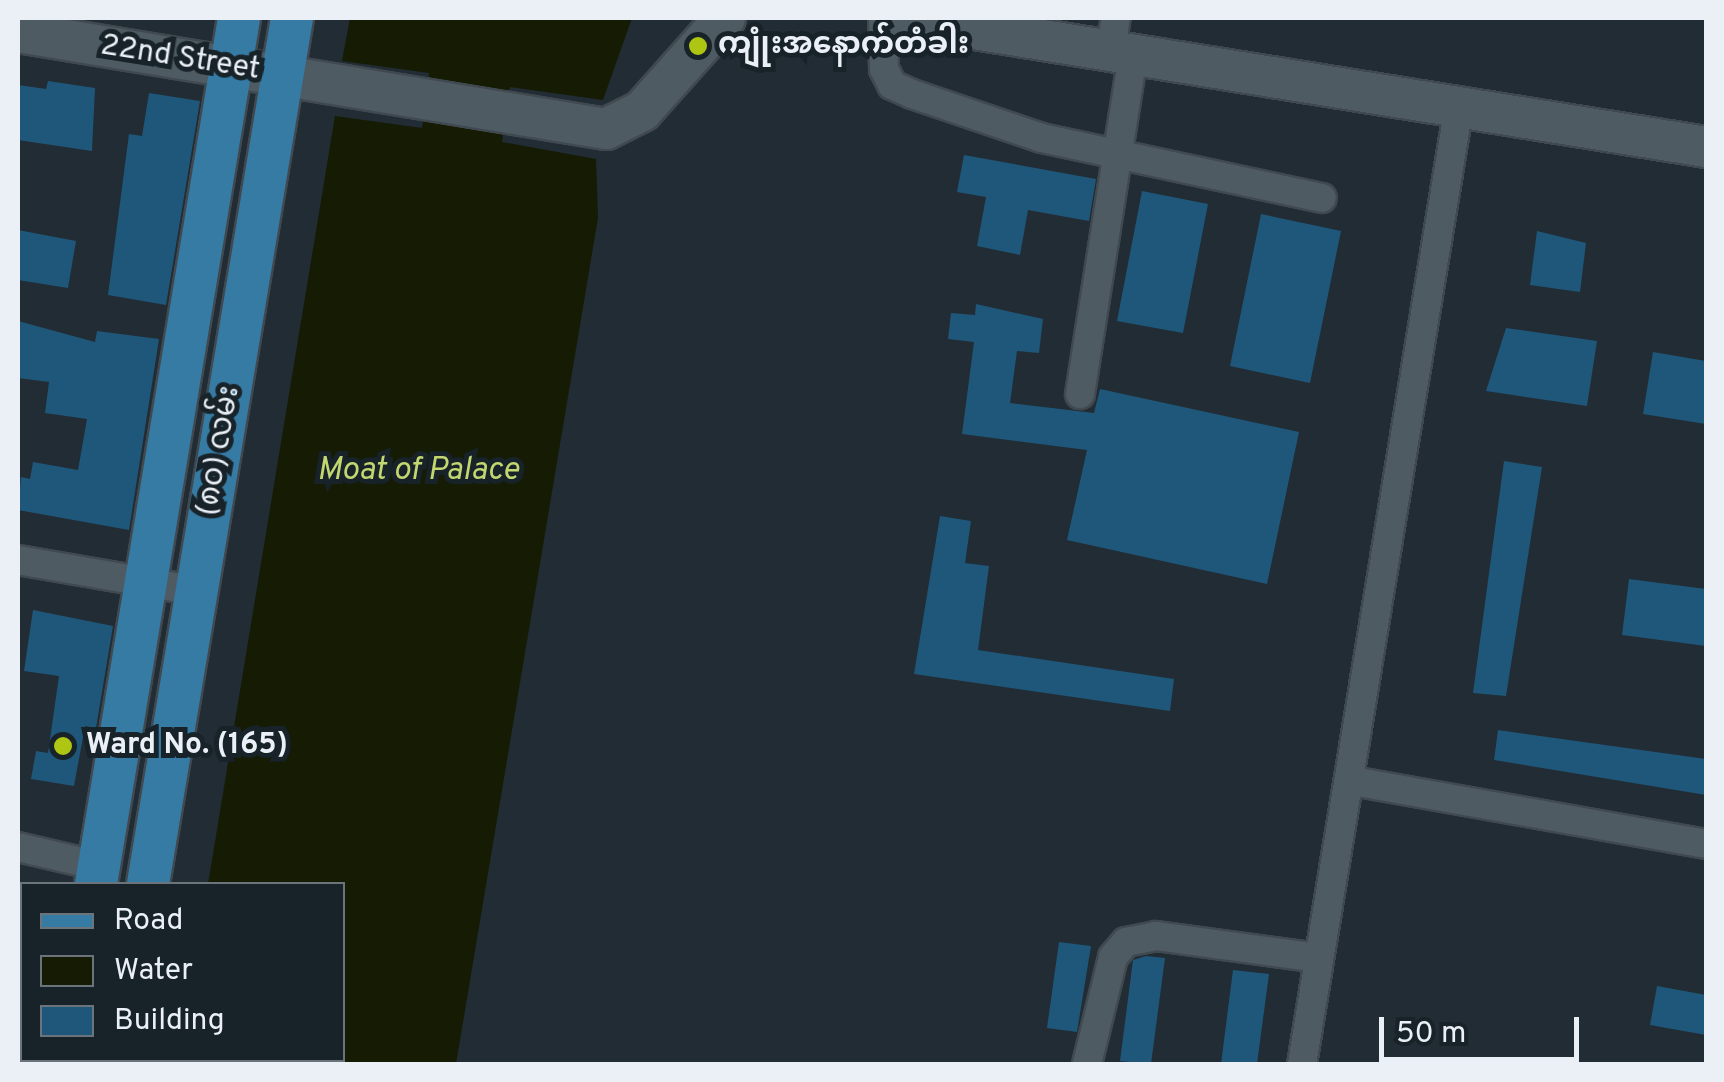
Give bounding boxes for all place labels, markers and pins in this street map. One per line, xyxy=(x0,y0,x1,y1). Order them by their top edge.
place label: ကျုံးအနောက်တံခါး xyxy=(718,28,969,64)
marker: ကျုံးအနောက်တံခါး xyxy=(687,35,709,57)
place label: Ward No. (165) xyxy=(86,728,288,764)
marker: Ward No. (165) xyxy=(50,733,76,759)

